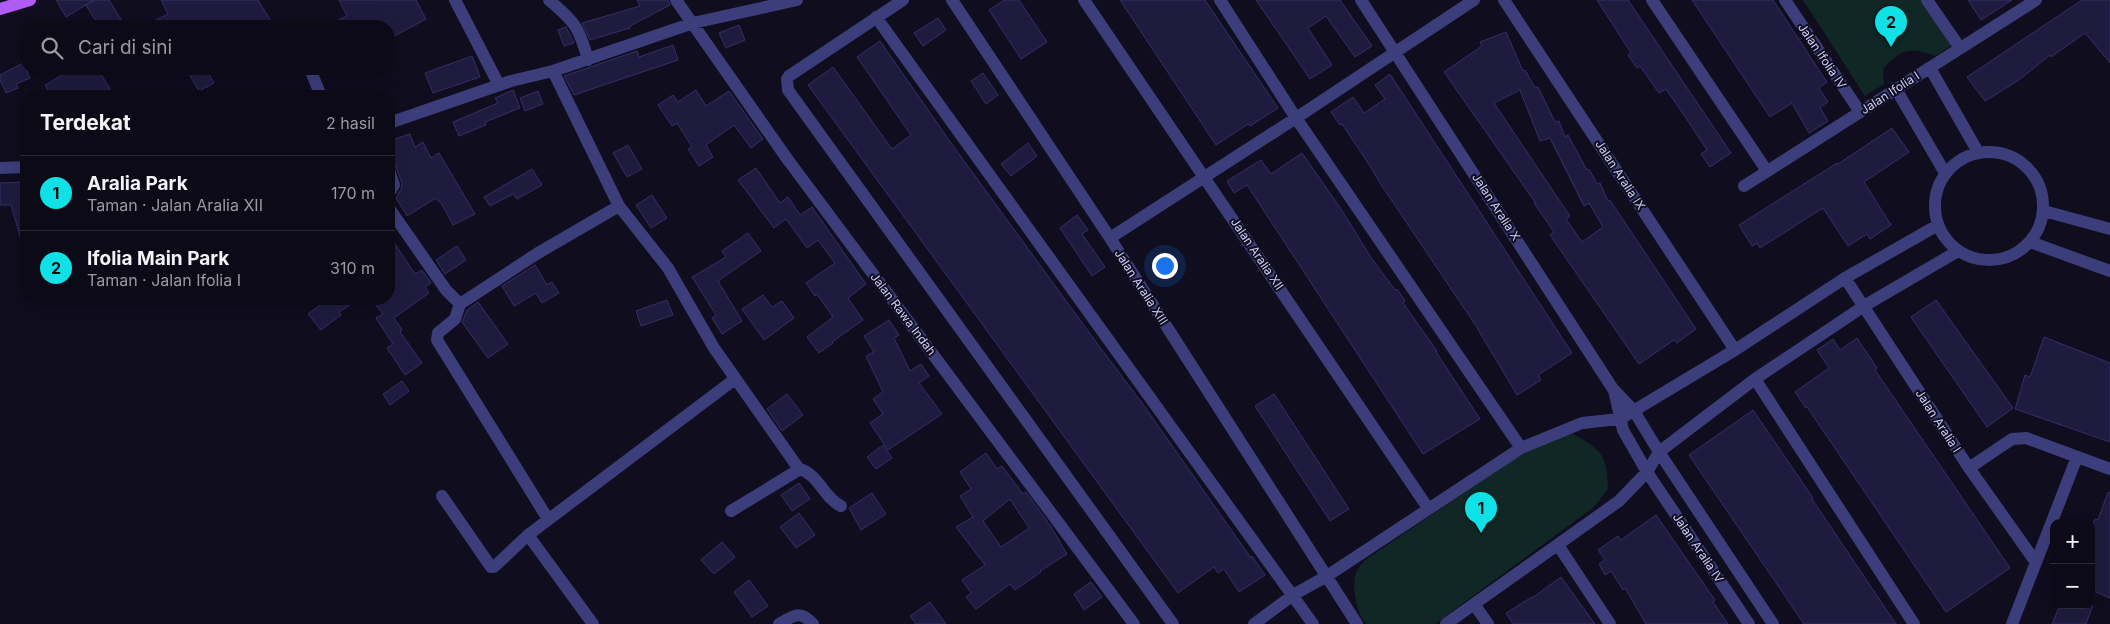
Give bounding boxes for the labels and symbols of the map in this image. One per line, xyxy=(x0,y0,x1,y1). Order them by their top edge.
pin: 2 xyxy=(1875,6,1907,47)
street label: Jalan Ifolia IV xyxy=(1795,20,1850,91)
street label: Jalan Ifolia I xyxy=(1857,68,1922,117)
street label: Jalan Aralia IX xyxy=(1592,137,1649,213)
street label: Jalan Aralia X xyxy=(1469,170,1524,243)
street label: Jalan Aralia XII xyxy=(1228,215,1287,293)
street label: Jalan Aralia XIII xyxy=(1111,246,1171,327)
your location xyxy=(1152,253,1178,279)
street label: Jalan Rawa Indah xyxy=(867,269,939,358)
street label: Jalan Aralia I xyxy=(1912,386,1964,455)
pin: 1 xyxy=(1465,492,1497,533)
street label: Jalan Aralia IV xyxy=(1670,510,1727,585)

